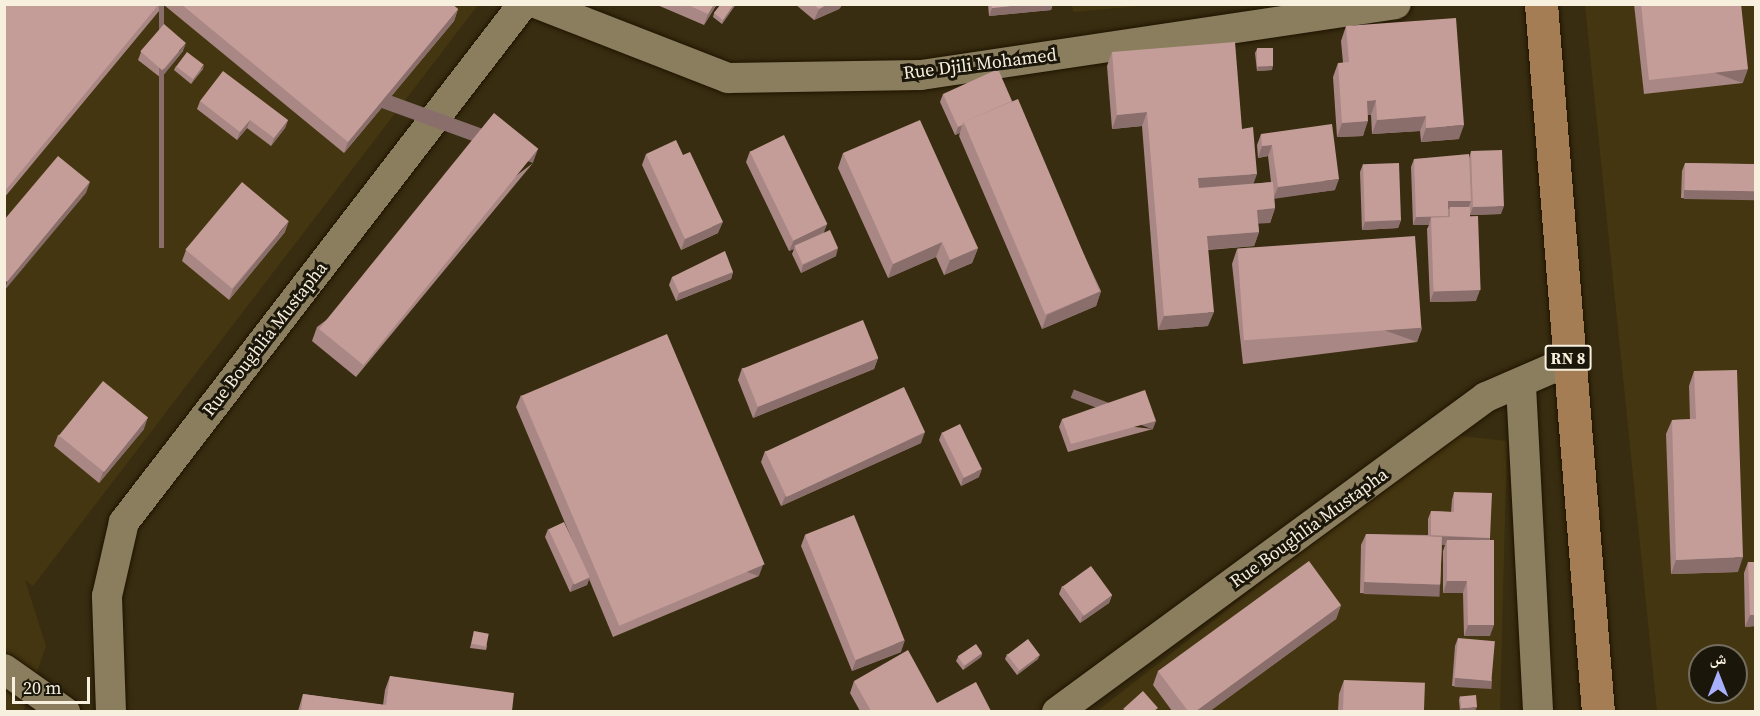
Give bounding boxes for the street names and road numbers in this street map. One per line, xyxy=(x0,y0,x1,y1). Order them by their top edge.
street label: Rue Djili Mohamed xyxy=(902,44,1058,84)
street label: Rue Boughlia Mustapha xyxy=(198,258,332,420)
road number: RN 8 xyxy=(1544,345,1592,371)
street label: Rue Boughlia Mustapha xyxy=(1226,464,1392,592)

